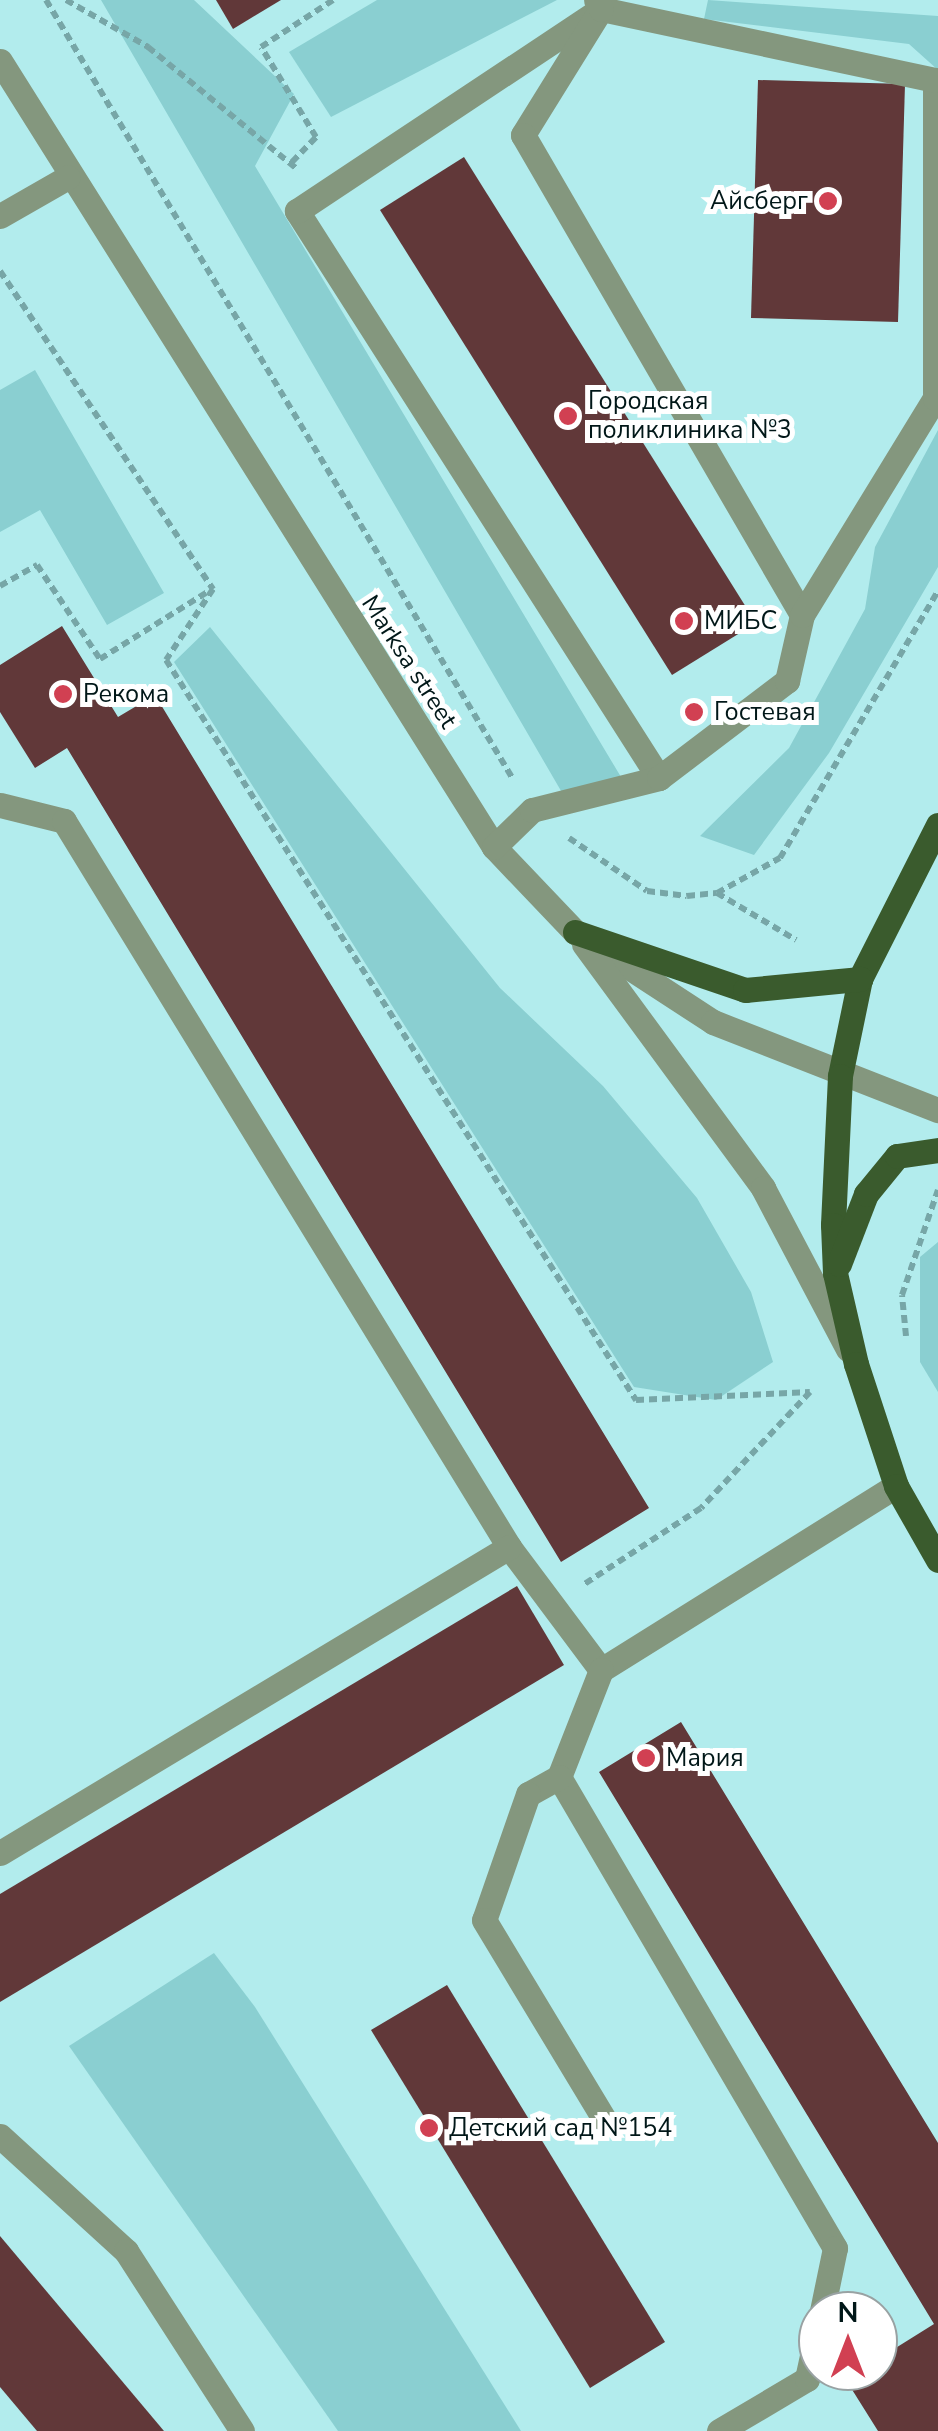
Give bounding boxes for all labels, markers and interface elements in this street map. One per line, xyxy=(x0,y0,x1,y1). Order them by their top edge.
place label: Айсберг xyxy=(710,186,808,216)
marker: Айсберг xyxy=(817,190,839,212)
place label: Городская поликлиника №3 xyxy=(588,387,792,446)
marker: Городская поликлиника №3 xyxy=(557,405,579,427)
street label: Marksa street xyxy=(355,590,463,734)
place label: МИБС xyxy=(704,606,777,636)
marker: МИБС xyxy=(673,610,695,632)
place label: Рекома xyxy=(83,679,169,709)
marker: Рекома xyxy=(52,683,74,705)
place label: Гостевая xyxy=(714,697,816,727)
marker: Гостевая xyxy=(683,701,705,723)
place label: Мария xyxy=(666,1743,744,1773)
marker: Мария xyxy=(635,1747,657,1769)
place label: Детский сад №154 xyxy=(449,2113,672,2143)
marker: Детский сад №154 xyxy=(418,2117,440,2139)
north arrow xyxy=(798,2291,898,2391)
text: N xyxy=(838,2294,858,2332)

